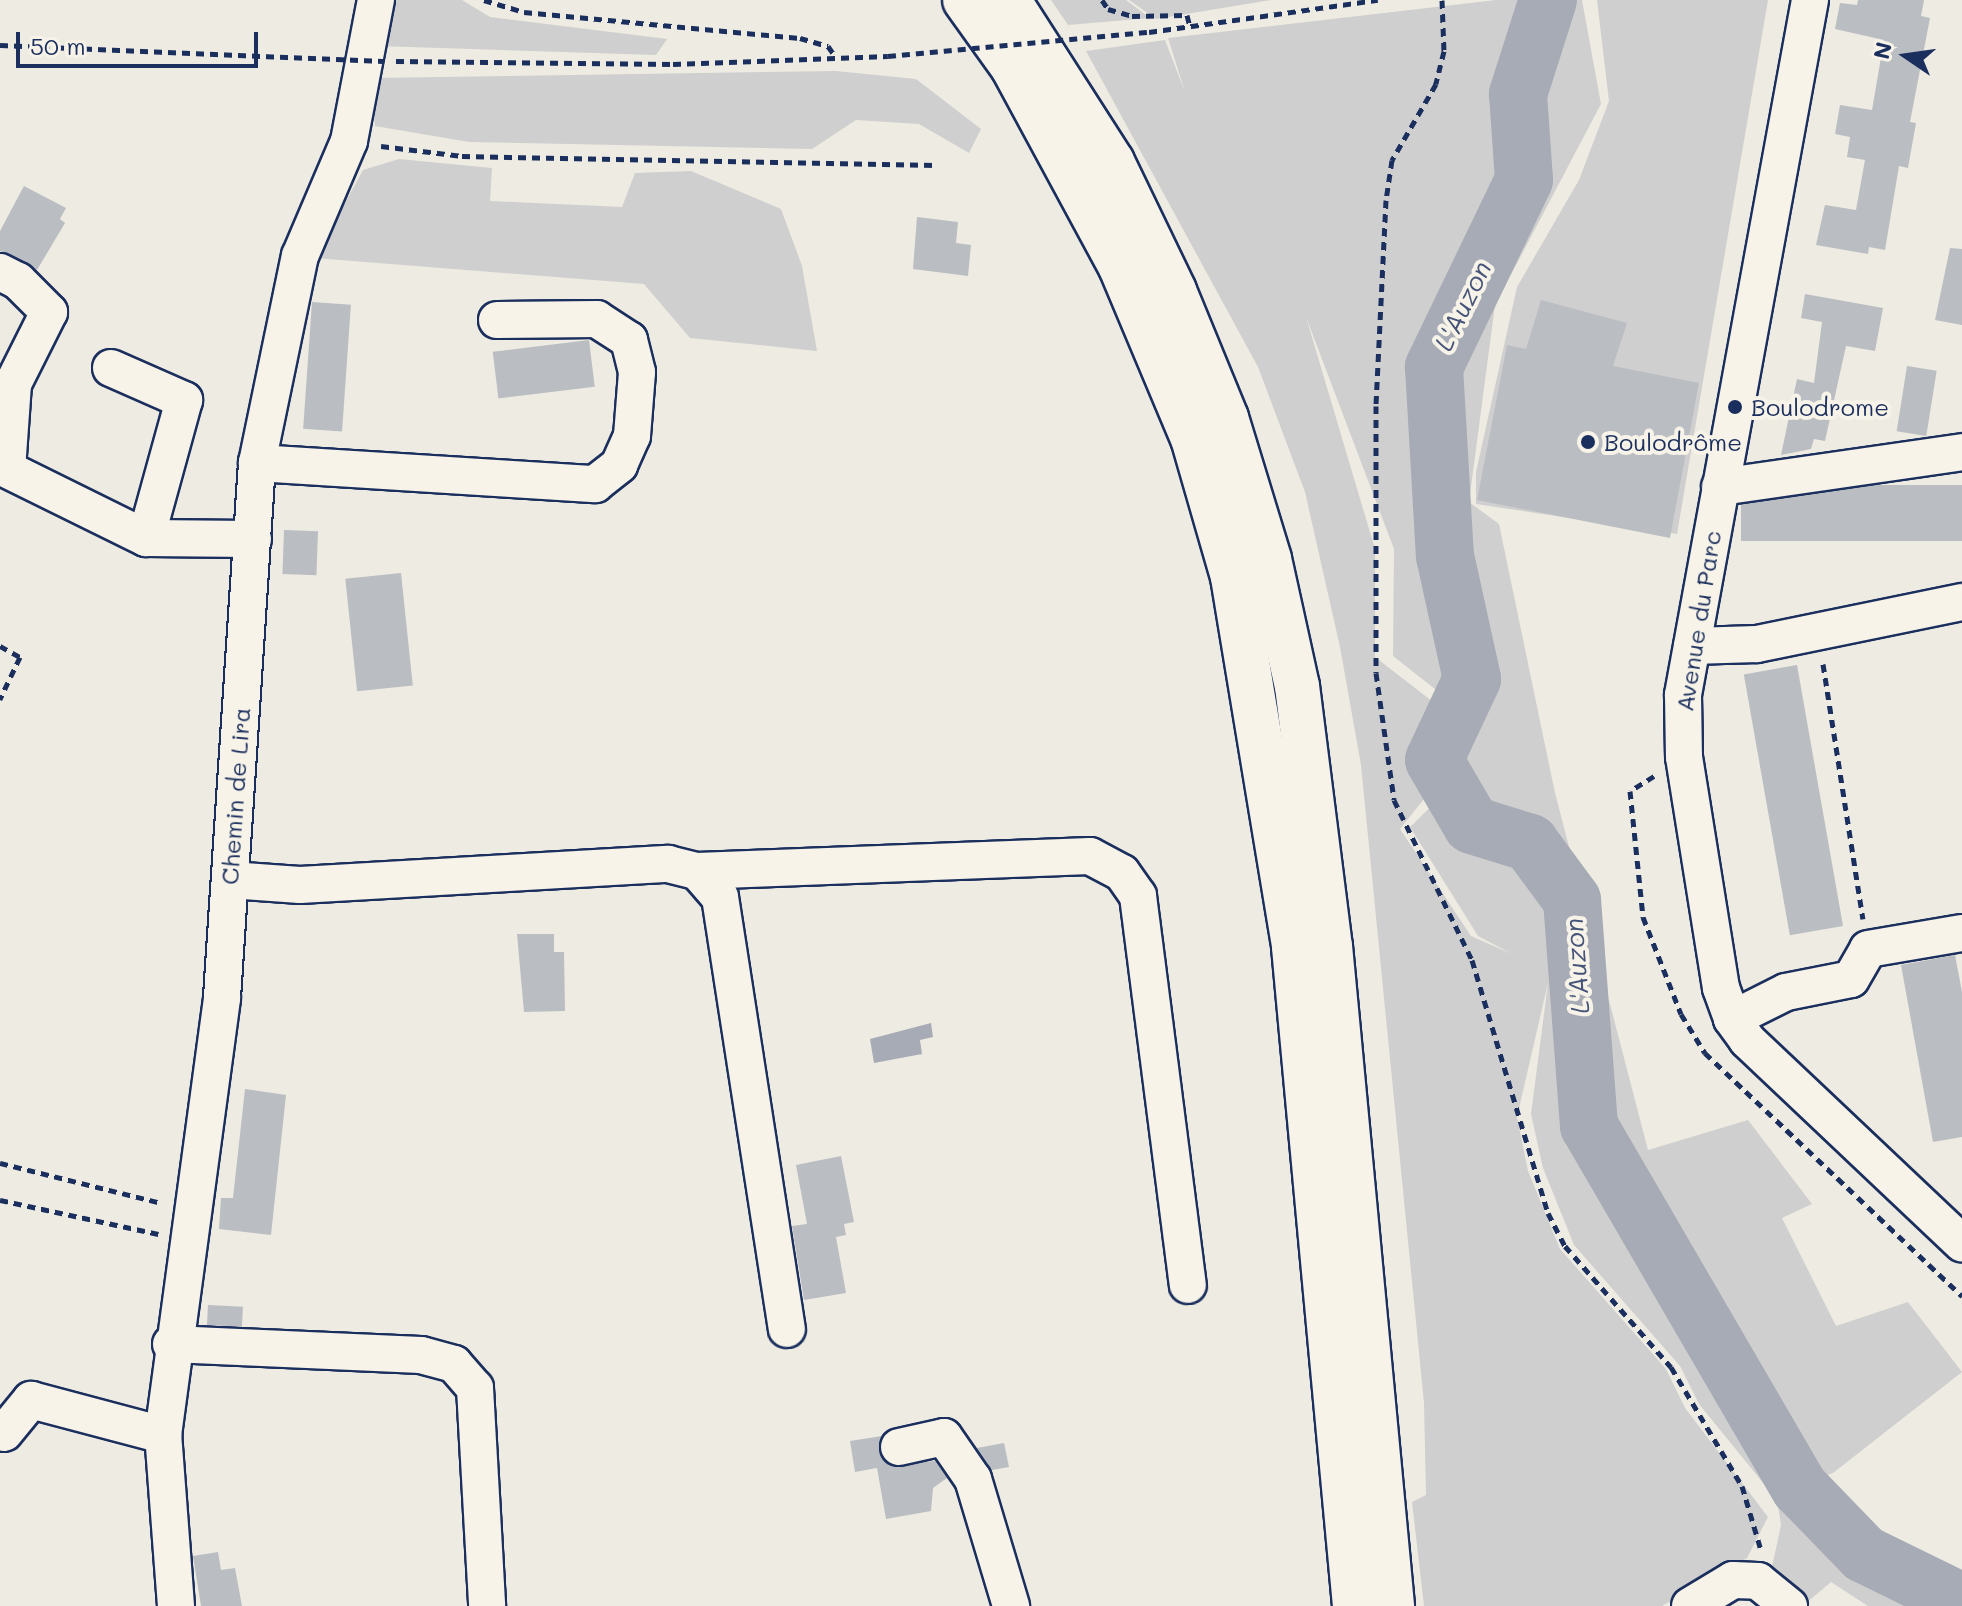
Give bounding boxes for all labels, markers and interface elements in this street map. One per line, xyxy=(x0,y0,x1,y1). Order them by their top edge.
scale bar xyxy=(20,16,262,66)
north arrow xyxy=(1866,16,1946,96)
text: 50 m xyxy=(30,30,86,61)
text: N xyxy=(1866,39,1898,62)
water label: L'Auzon xyxy=(1428,256,1498,356)
place label: Boulodrome xyxy=(1751,393,1889,421)
marker: Boulodrome xyxy=(1726,398,1744,416)
place label: Boulodrôme xyxy=(1604,428,1742,456)
marker: Boulodrôme xyxy=(1579,433,1597,451)
street label: Avenue du Parc xyxy=(1670,529,1726,713)
street label: Chemin de Lira xyxy=(214,706,256,886)
water label: L'Auzon xyxy=(1558,917,1596,1015)

